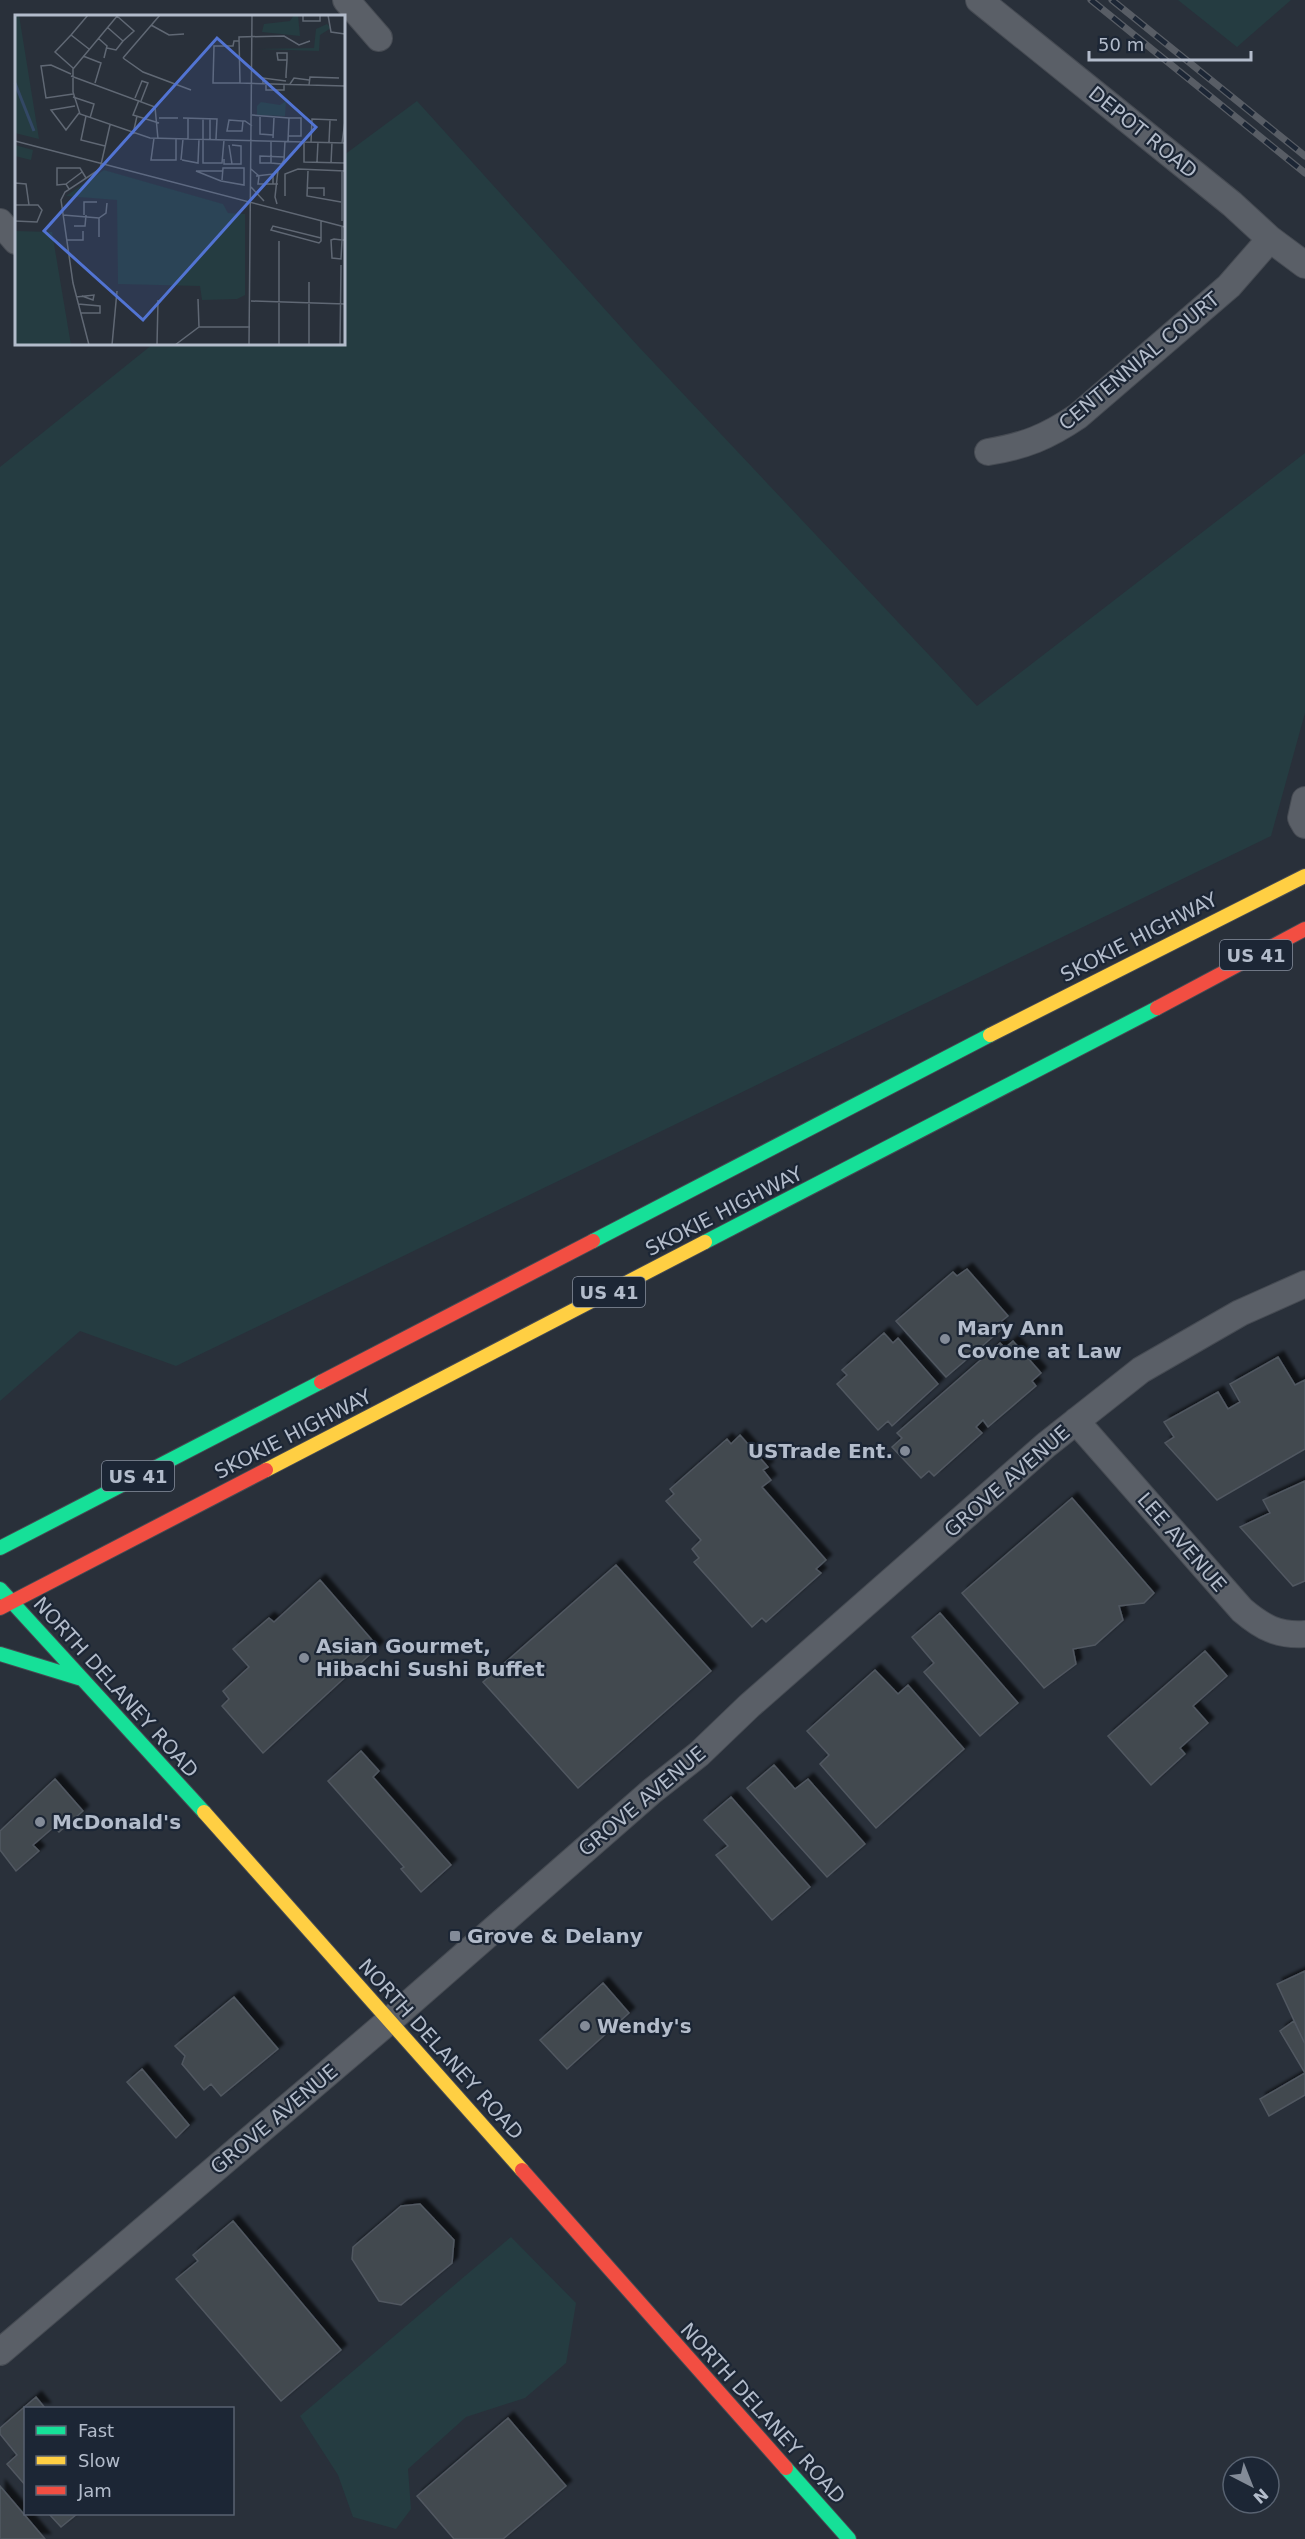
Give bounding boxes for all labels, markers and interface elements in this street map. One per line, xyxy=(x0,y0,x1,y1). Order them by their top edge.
inset map xyxy=(15,15,345,345)
scale bar xyxy=(1089,24,1251,62)
text: 50 m xyxy=(1098,34,1144,55)
street label: DEPOT ROAD xyxy=(1084,81,1202,183)
street label: CENTENNIAL COURT xyxy=(1054,286,1225,435)
street label: SKOKIE HIGHWAY xyxy=(1056,887,1222,987)
road number: US 41 xyxy=(1220,940,1292,970)
street label: SKOKIE HIGHWAY xyxy=(641,1161,807,1261)
road number: US 41 xyxy=(573,1277,645,1307)
place label: Mary Ann Covone at Law xyxy=(957,1316,1122,1363)
marker: Mary Ann Covone at Law xyxy=(938,1332,952,1346)
street label: SKOKIE HIGHWAY xyxy=(210,1384,376,1484)
street label: GROVE AVENUE xyxy=(939,1420,1075,1542)
place label: USTrade Ent. xyxy=(748,1439,893,1463)
marker: USTrade Ent. xyxy=(898,1444,912,1458)
road number: US 41 xyxy=(102,1461,174,1491)
street label: LEE AVENUE xyxy=(1132,1487,1232,1597)
street label: NORTH DELANEY ROAD xyxy=(29,1592,203,1782)
place label: Asian Gourmet, Hibachi Sushi Buffet xyxy=(316,1634,545,1681)
marker: Asian Gourmet, Hibachi Sushi Buffet xyxy=(297,1651,311,1665)
street label: GROVE AVENUE xyxy=(574,1741,710,1861)
place label: McDonald's xyxy=(52,1810,181,1834)
marker: McDonald's xyxy=(33,1815,47,1829)
place label: Grove & Delany xyxy=(467,1924,643,1948)
marker: Grove & Delany xyxy=(448,1929,462,1943)
street label: NORTH DELANEY ROAD xyxy=(354,1954,528,2144)
place label: Wendy's xyxy=(597,2014,692,2038)
marker: Wendy's xyxy=(578,2019,592,2033)
street label: GROVE AVENUE xyxy=(206,2059,342,2179)
street label: NORTH DELANEY ROAD xyxy=(676,2318,850,2508)
legend xyxy=(24,2407,234,2515)
text: Fast xyxy=(78,2420,114,2441)
text: Slow xyxy=(78,2450,120,2471)
north arrow xyxy=(1221,2455,1281,2515)
text: Jam xyxy=(77,2480,112,2501)
text: N xyxy=(1249,2484,1272,2507)

